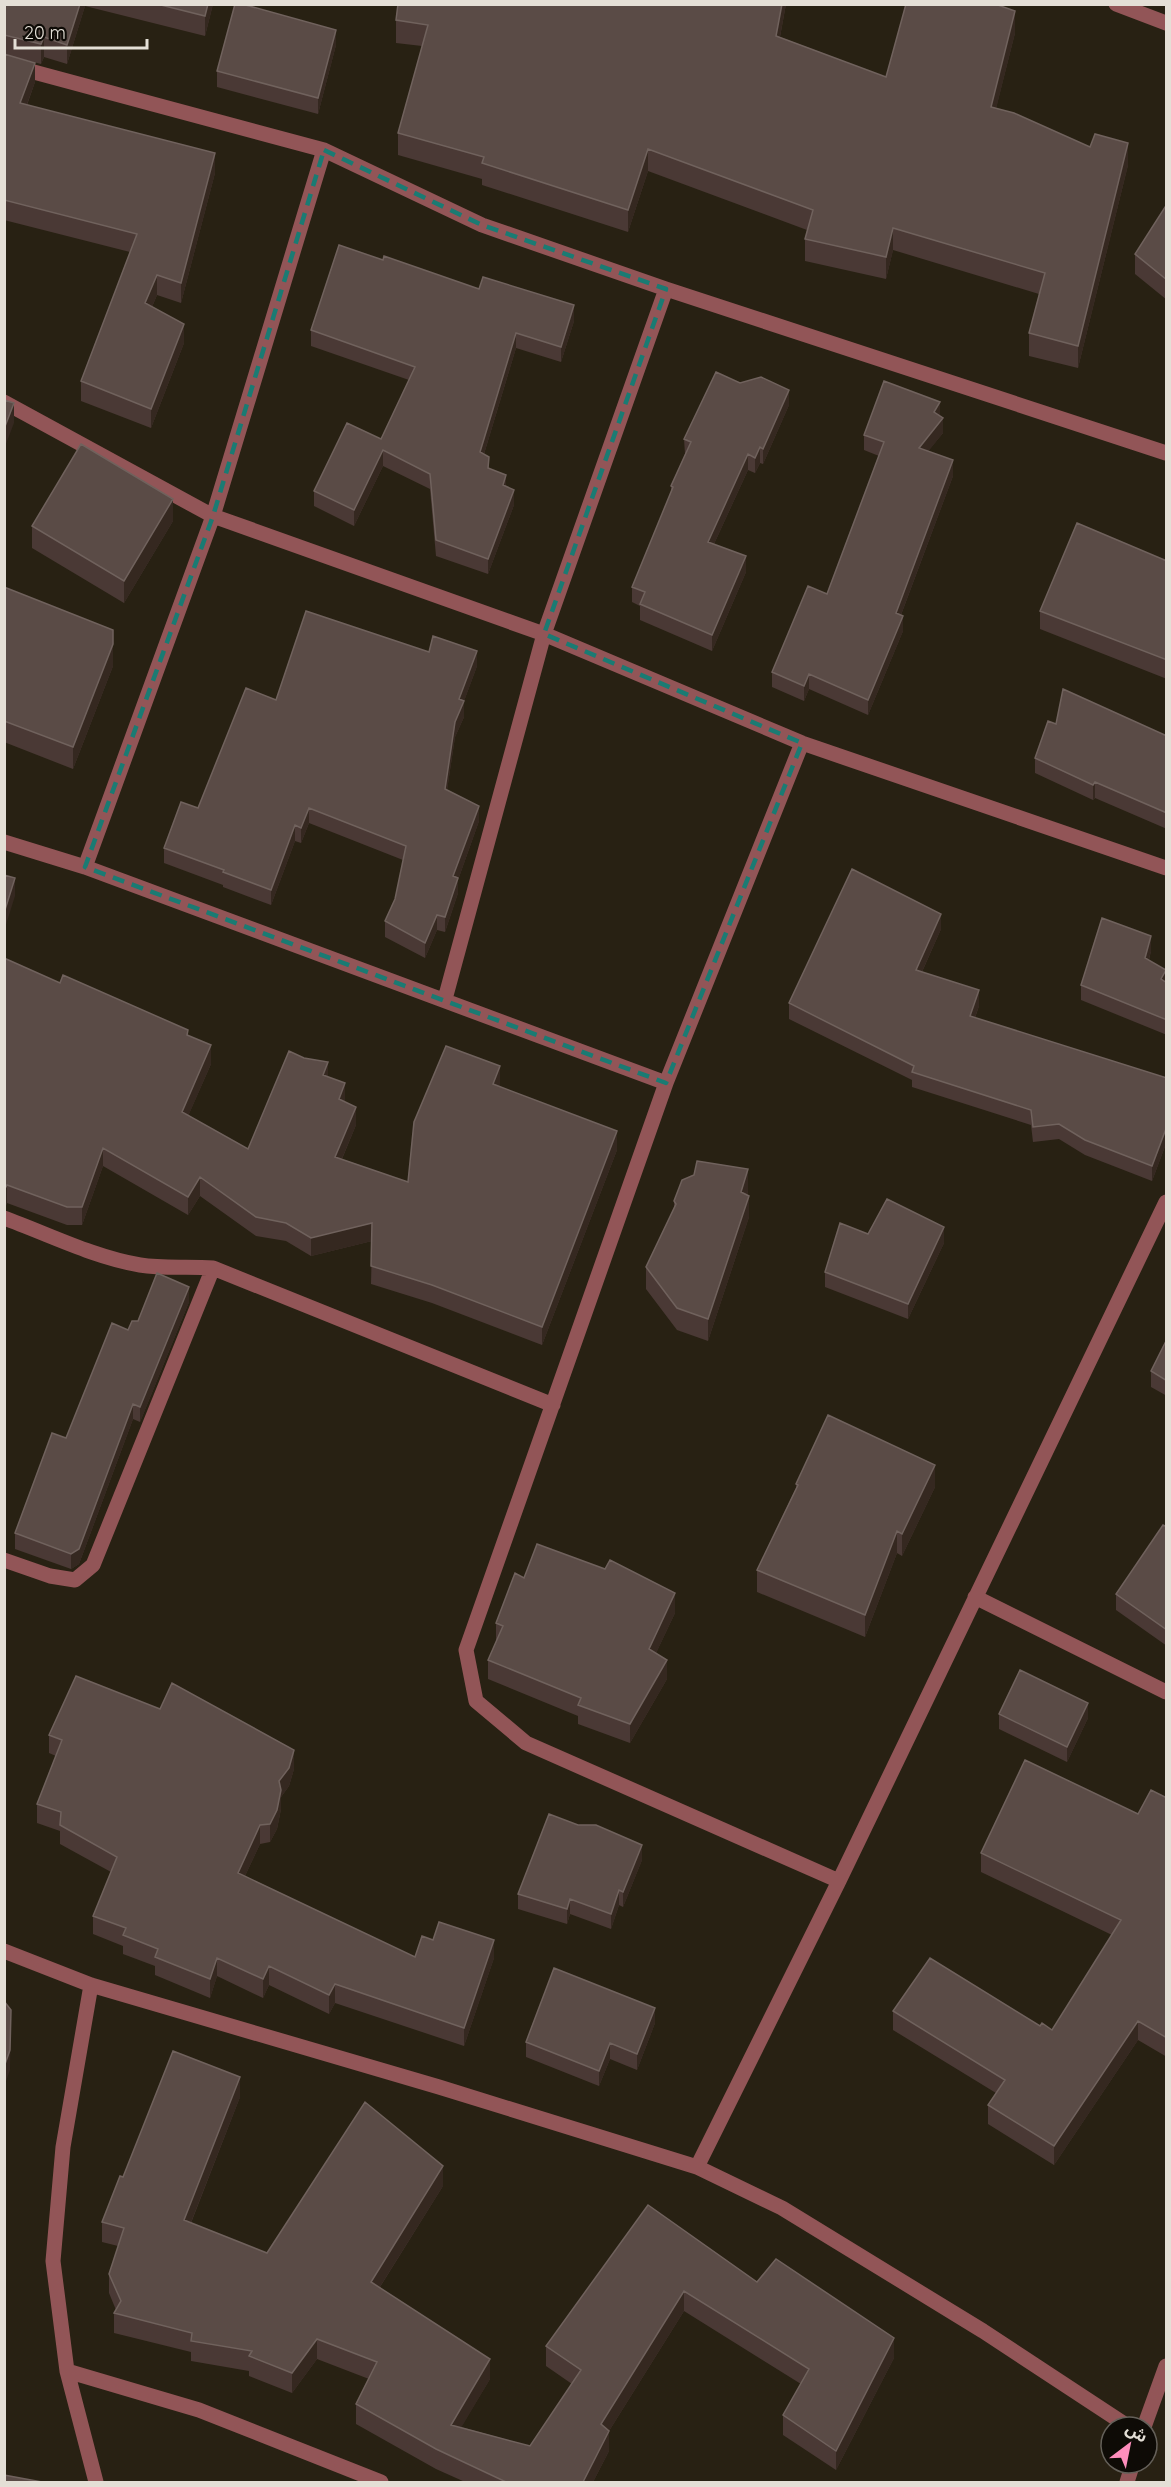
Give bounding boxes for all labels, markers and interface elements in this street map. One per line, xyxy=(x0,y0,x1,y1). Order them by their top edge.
scale bar xyxy=(15,12,147,50)
text: 20 m xyxy=(24,21,66,44)
north arrow xyxy=(1099,2415,1159,2475)
text: ش xyxy=(1122,2418,1152,2447)

